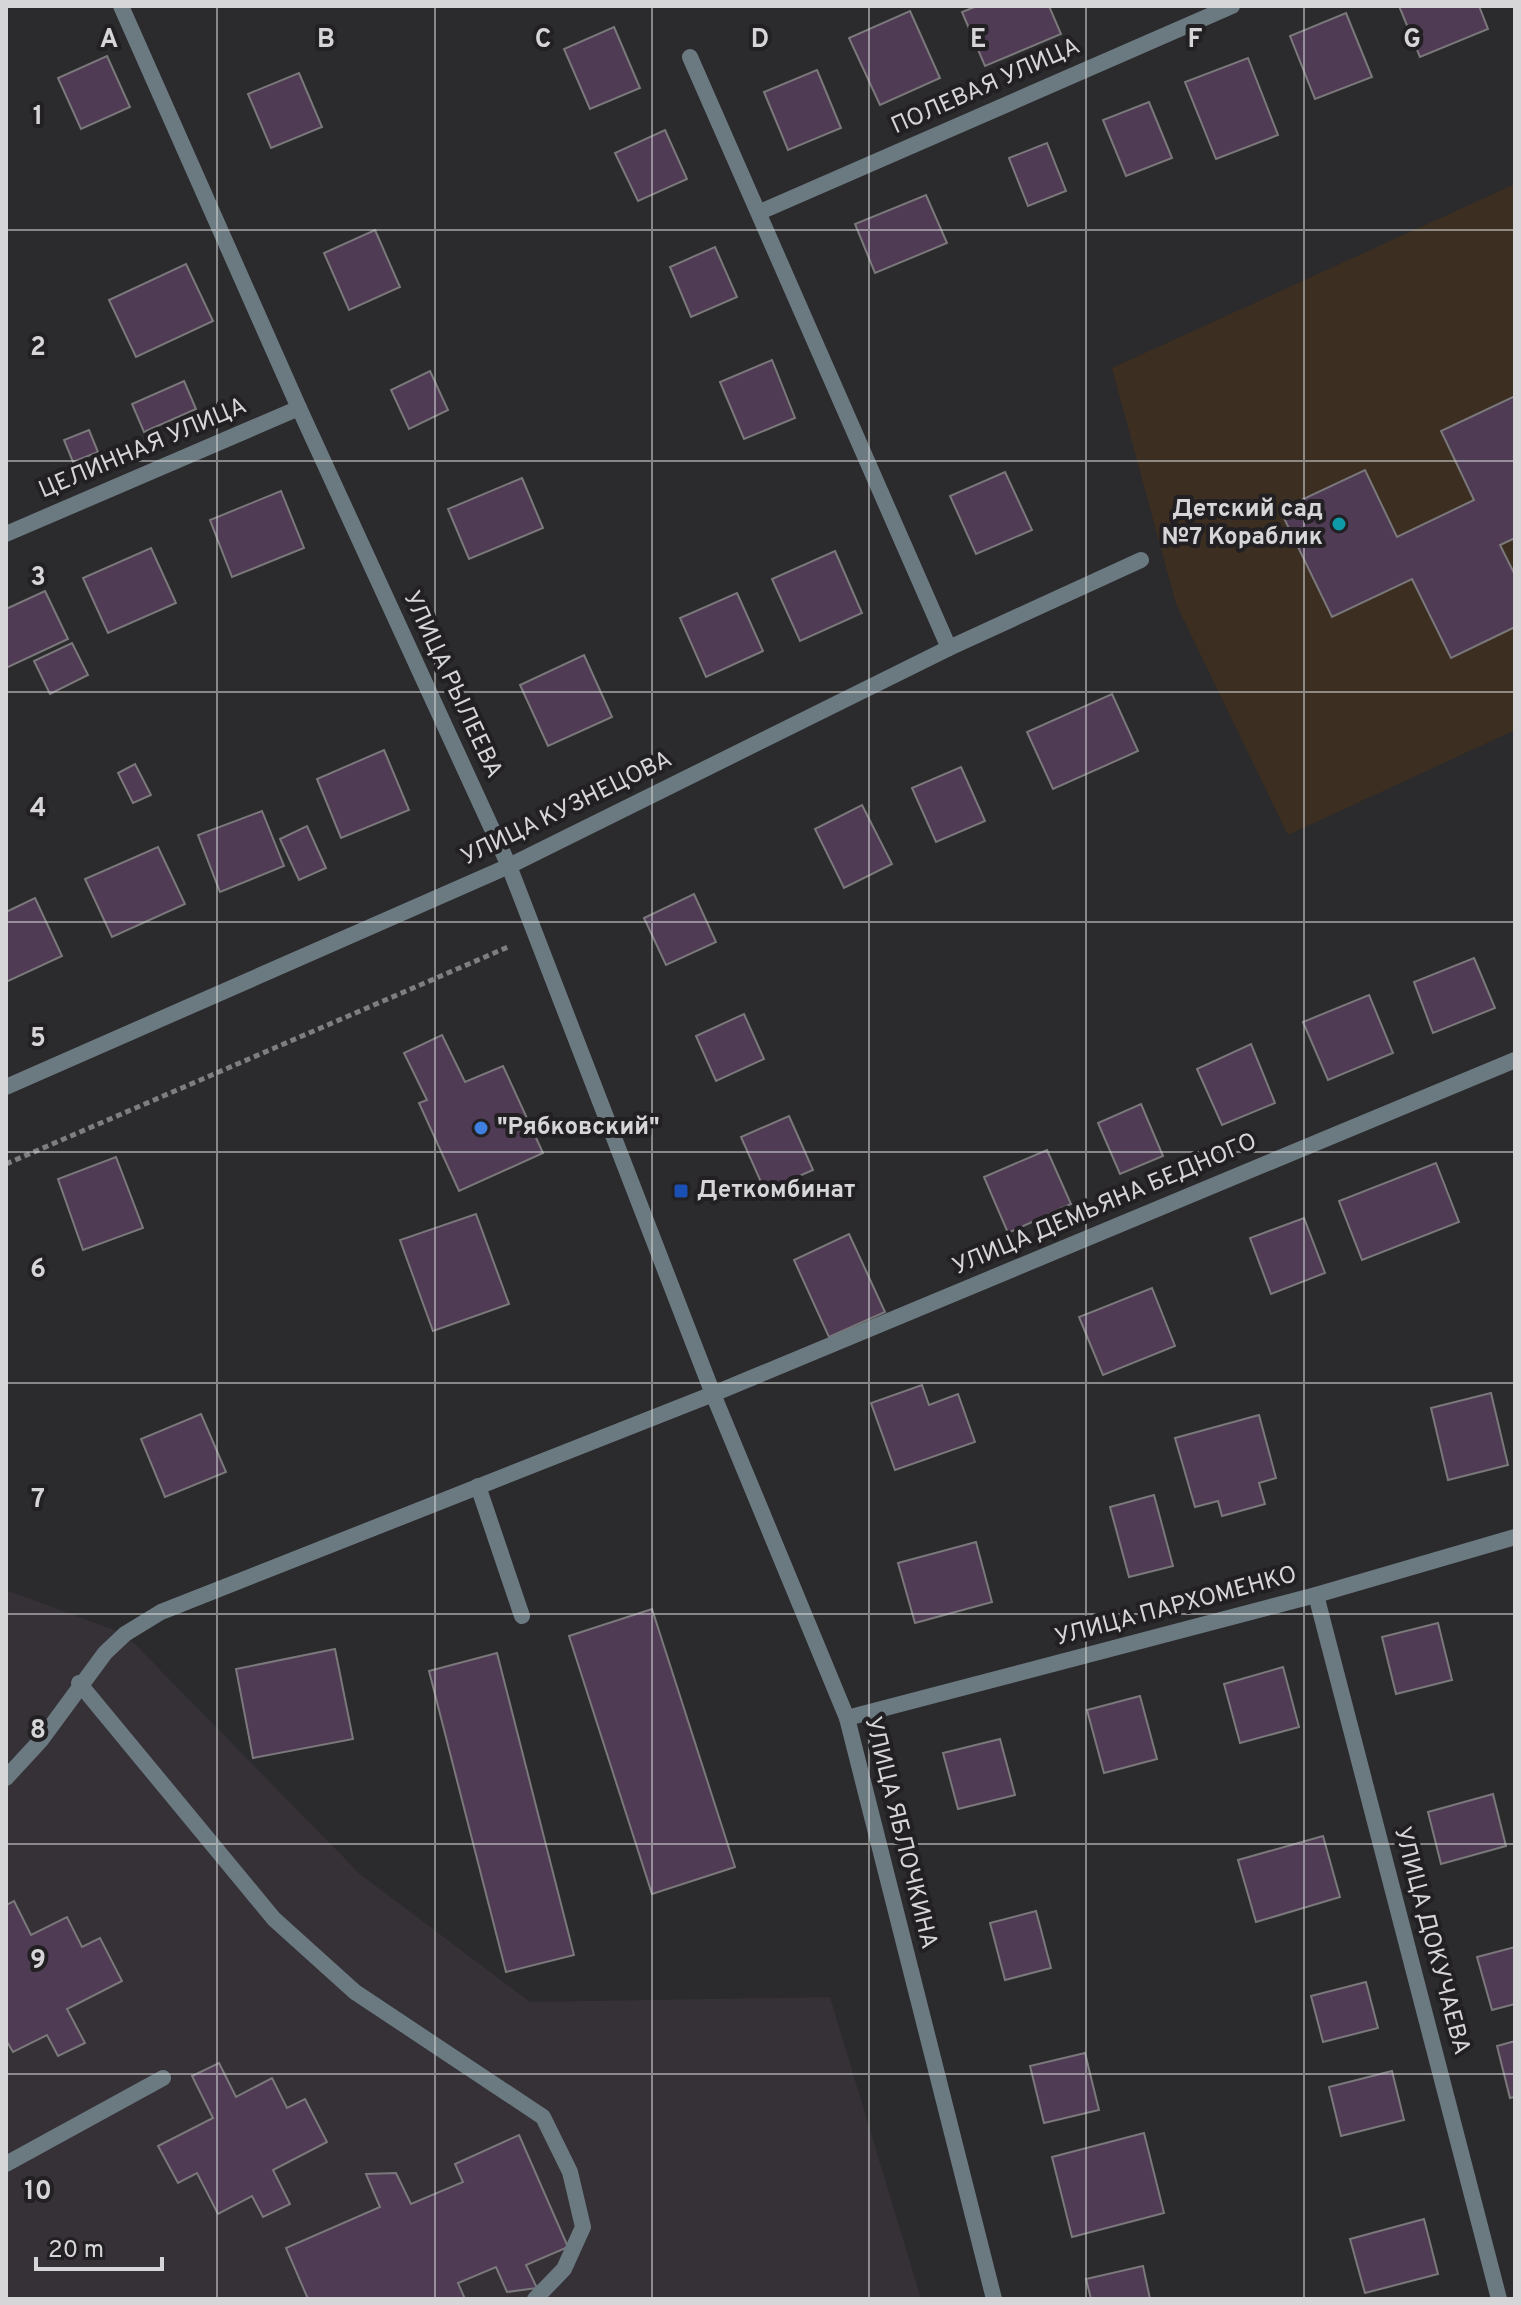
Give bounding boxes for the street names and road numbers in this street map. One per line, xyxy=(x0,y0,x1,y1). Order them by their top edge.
street label: ПОЛЕВАЯ УЛИЦА xyxy=(887,32,1085,142)
street label: ЦЕЛИННАЯ УЛИЦА xyxy=(35,392,251,506)
street label: УЛИЦА РЫЛЕЕВА xyxy=(395,587,509,783)
street label: УЛИЦА КУЗНЕЦОВА xyxy=(457,745,677,873)
street label: УЛИЦА ДЕМЬЯНА БЕДНОГО xyxy=(948,1127,1262,1283)
street label: УЛИЦА ПАРХОМЕНКО xyxy=(1052,1560,1300,1654)
street label: УЛИЦА ЯБЛОЧКИНА xyxy=(857,1714,943,1952)
street label: УЛИЦА ДОКУЧАЕВА xyxy=(1386,1824,1476,2058)

